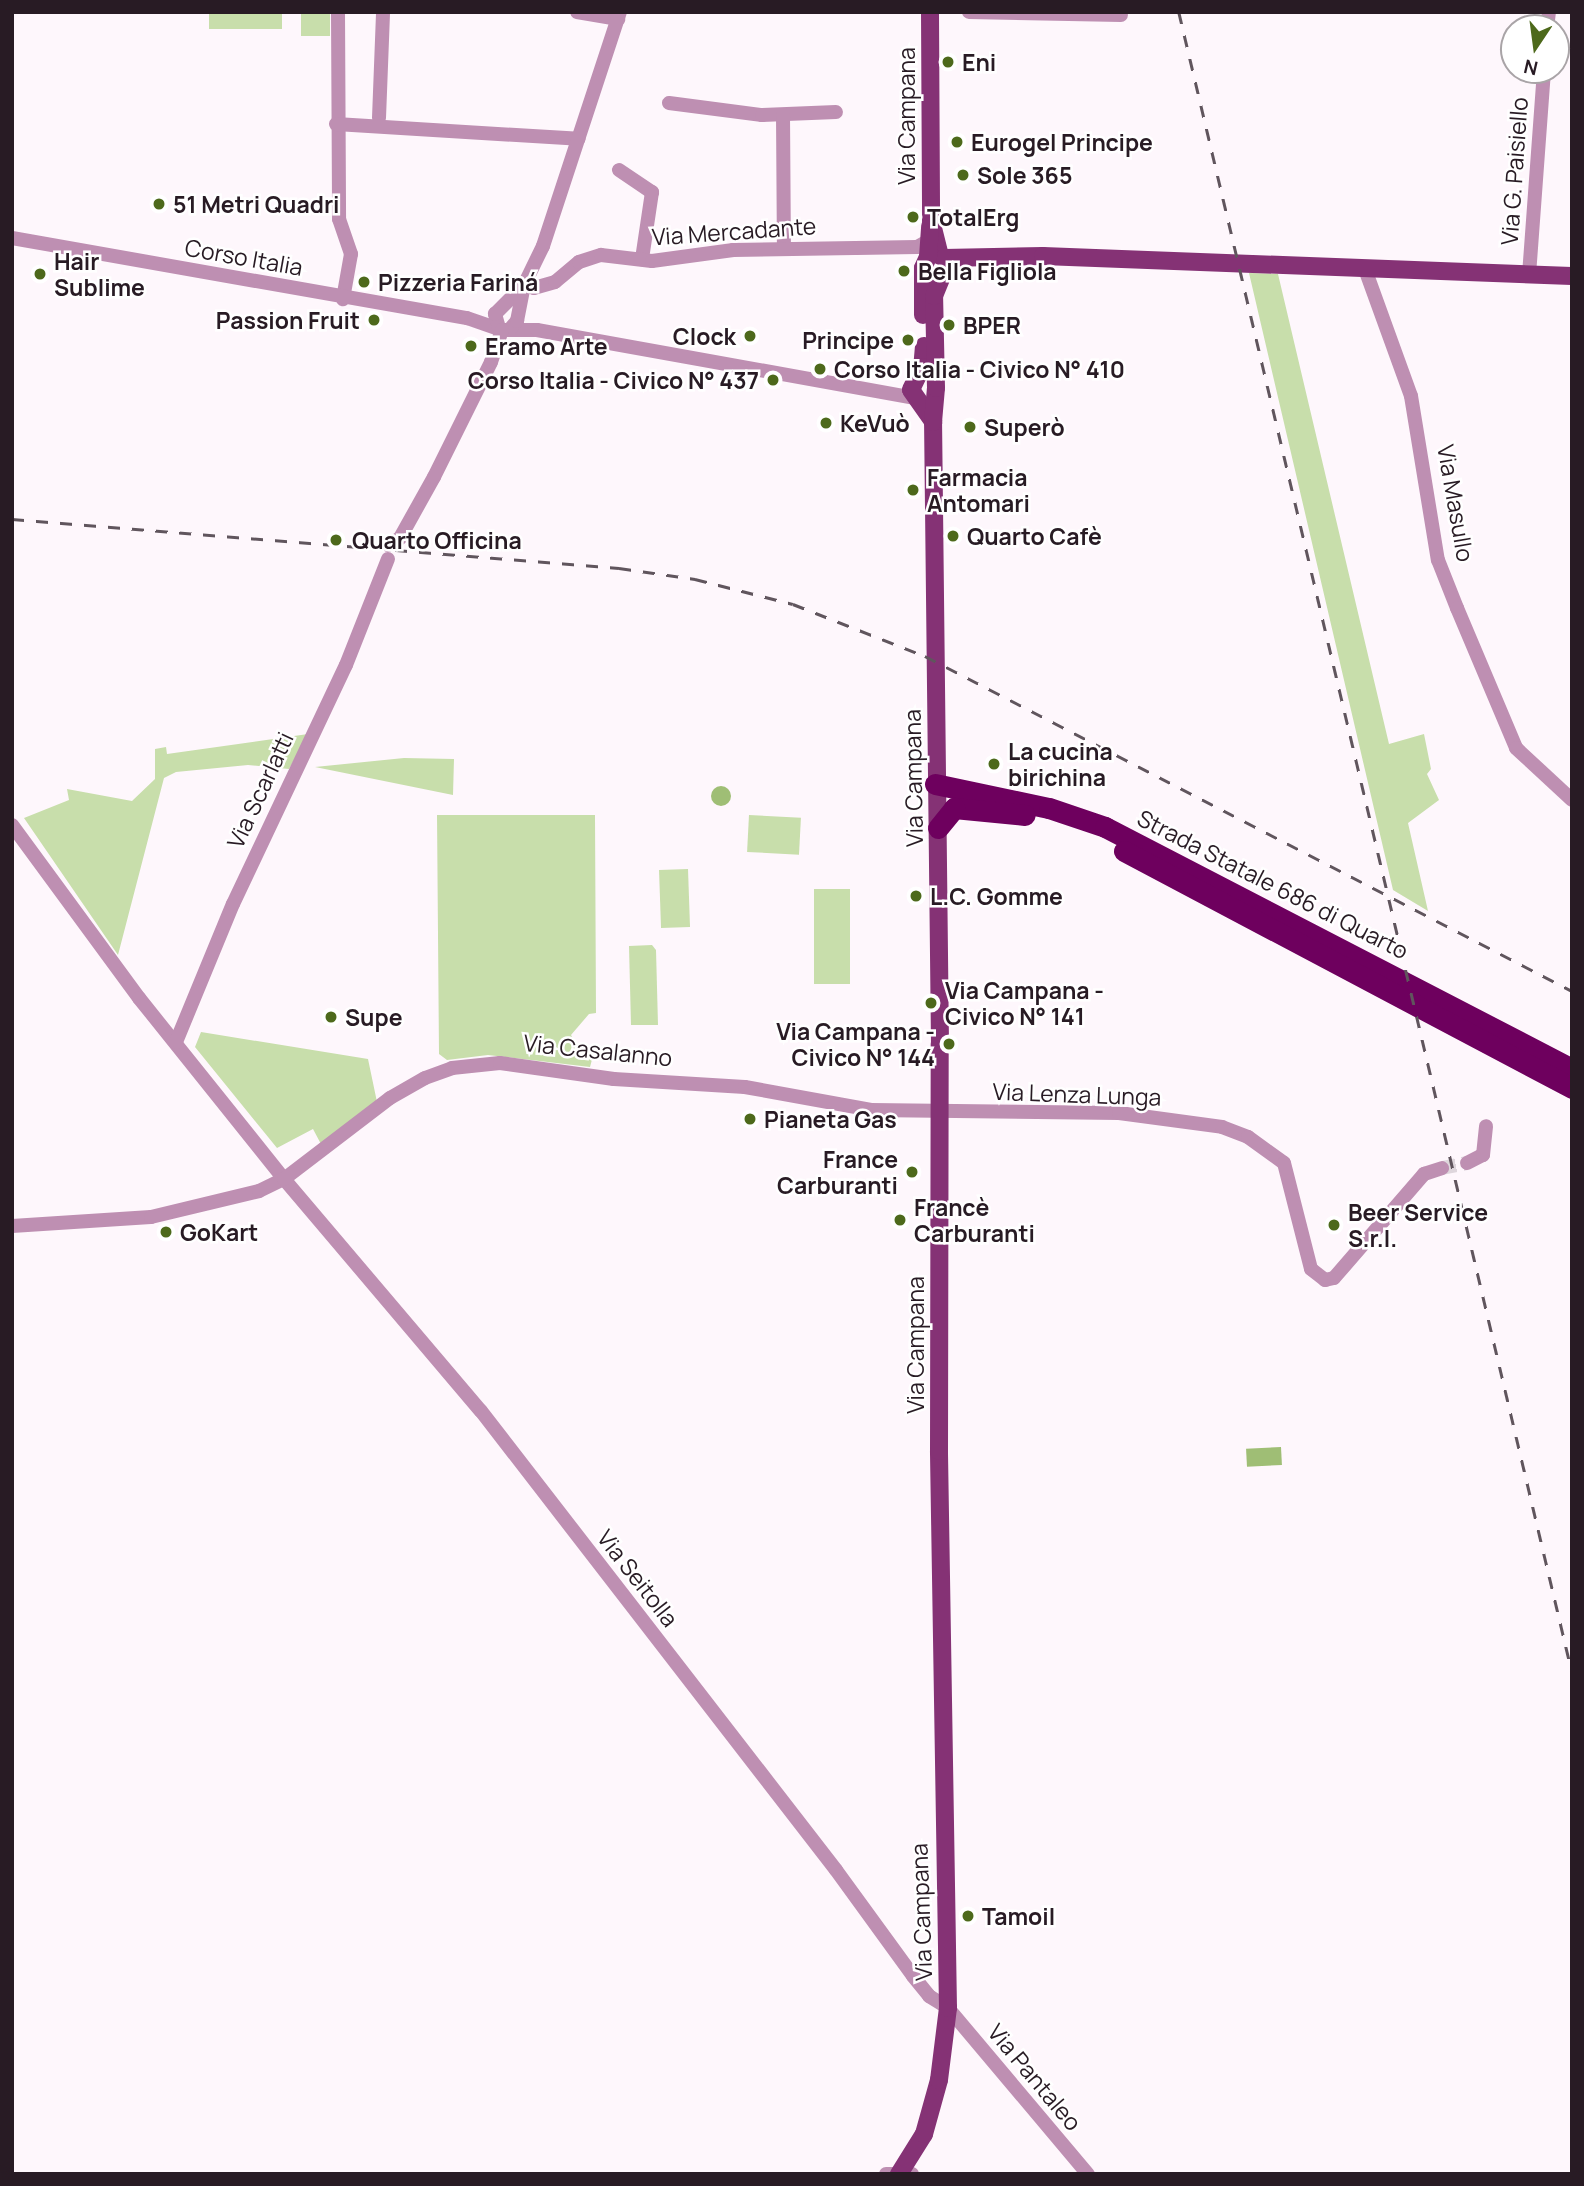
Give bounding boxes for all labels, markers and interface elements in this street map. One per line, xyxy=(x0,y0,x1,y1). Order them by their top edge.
north arrow xyxy=(1500,14,1570,84)
street label: Via Campana xyxy=(892,47,920,185)
place label: Eni xyxy=(962,48,996,76)
text: N xyxy=(1521,53,1540,82)
marker: Eni xyxy=(940,54,956,70)
street label: Via G. Paisiello xyxy=(1495,96,1533,246)
place label: Eurogel Principe xyxy=(971,128,1153,156)
marker: Eurogel Principe xyxy=(949,134,965,150)
place label: Sole 365 xyxy=(977,161,1072,189)
marker: Sole 365 xyxy=(955,167,971,183)
place label: 51 Metri Quadri xyxy=(173,190,340,218)
marker: 51 Metri Quadri xyxy=(151,196,167,212)
place label: TotalErg xyxy=(927,203,1019,231)
marker: TotalErg xyxy=(905,209,921,225)
street label: Via Mercadante xyxy=(651,211,817,251)
street label: Corso Italia xyxy=(183,233,305,281)
place label: Hair Sublime xyxy=(54,247,145,301)
place label: Bella Figliola xyxy=(918,257,1057,285)
marker: Bella Figliola xyxy=(896,263,912,279)
marker: Hair Sublime xyxy=(32,266,48,282)
place label: Pizzeria Fariná xyxy=(378,268,538,296)
marker: Pizzeria Fariná xyxy=(356,274,372,290)
place label: Passion Fruit xyxy=(216,306,360,334)
place label: BPER xyxy=(963,311,1021,339)
marker: Passion Fruit xyxy=(366,312,382,328)
marker: BPER xyxy=(941,317,957,333)
place label: Clock xyxy=(673,322,736,350)
place label: Principe xyxy=(802,326,894,354)
marker: Clock xyxy=(742,328,758,344)
place label: Eramo Arte xyxy=(485,332,608,360)
marker: Principe xyxy=(900,332,916,348)
marker: Eramo Arte xyxy=(463,338,479,354)
place label: Corso Italia - Civico N° 410 xyxy=(834,355,1125,383)
marker: Corso Italia - Civico N° 410 xyxy=(812,361,828,377)
place label: Corso Italia - Civico N° 437 xyxy=(468,366,759,394)
marker: Corso Italia - Civico N° 437 xyxy=(765,372,781,388)
place label: KeVuò xyxy=(840,409,910,437)
place label: Superò xyxy=(984,413,1065,441)
marker: KeVuò xyxy=(818,415,834,431)
marker: Superò xyxy=(962,419,978,435)
street label: Via Masullo xyxy=(1432,442,1480,564)
place label: Farmacia Antomari xyxy=(927,463,1030,517)
marker: Farmacia Antomari xyxy=(905,482,921,498)
place label: Quarto Cafè xyxy=(967,522,1102,550)
place label: Quarto Officina xyxy=(352,526,522,554)
marker: Quarto Cafè xyxy=(945,528,961,544)
marker: Quarto Officina xyxy=(326,530,346,550)
street label: Via Campana xyxy=(898,709,928,847)
street label: Via Scarlatti xyxy=(221,728,299,852)
place label: La cucina birichina xyxy=(1008,737,1113,791)
marker: La cucina birichina xyxy=(986,756,1002,772)
street label: Strada Statale 686 di Quarto xyxy=(1133,804,1413,964)
place label: L.C. Gomme xyxy=(930,882,1063,910)
marker: L.C. Gomme xyxy=(908,888,924,904)
place label: Via Campana - Civico N° 141 xyxy=(945,976,1104,1030)
marker: Via Campana - Civico N° 141 xyxy=(923,995,939,1011)
place label: Supe xyxy=(345,1003,403,1031)
marker: Supe xyxy=(323,1009,339,1025)
place label: Via Campana - Civico N° 144 xyxy=(776,1017,935,1071)
street label: Via Casalanno xyxy=(522,1028,674,1072)
marker: Via Campana - Civico N° 144 xyxy=(941,1036,957,1052)
street label: Via Lenza Lunga xyxy=(992,1077,1162,1111)
place label: Pianeta Gas xyxy=(764,1105,897,1133)
marker: Pianeta Gas xyxy=(742,1111,758,1127)
place label: France Carburanti xyxy=(777,1145,898,1199)
marker: France Carburanti xyxy=(904,1164,920,1180)
place label: Francè Carburanti xyxy=(914,1193,1035,1247)
place label: Beer Service S.r.l. xyxy=(1348,1198,1488,1252)
marker: Francè Carburanti xyxy=(892,1212,908,1228)
marker: Beer Service S.r.l. xyxy=(1326,1217,1342,1233)
place label: GoKart xyxy=(180,1218,258,1246)
marker: GoKart xyxy=(158,1224,174,1240)
street label: Via Campana xyxy=(901,1276,929,1414)
street label: Via Seitolla xyxy=(592,1524,684,1632)
street label: Via Campana xyxy=(905,1843,937,1981)
place label: Tamoil xyxy=(982,1902,1055,1930)
marker: Tamoil xyxy=(960,1908,976,1924)
street label: Via Pantaleo xyxy=(983,2018,1087,2136)

